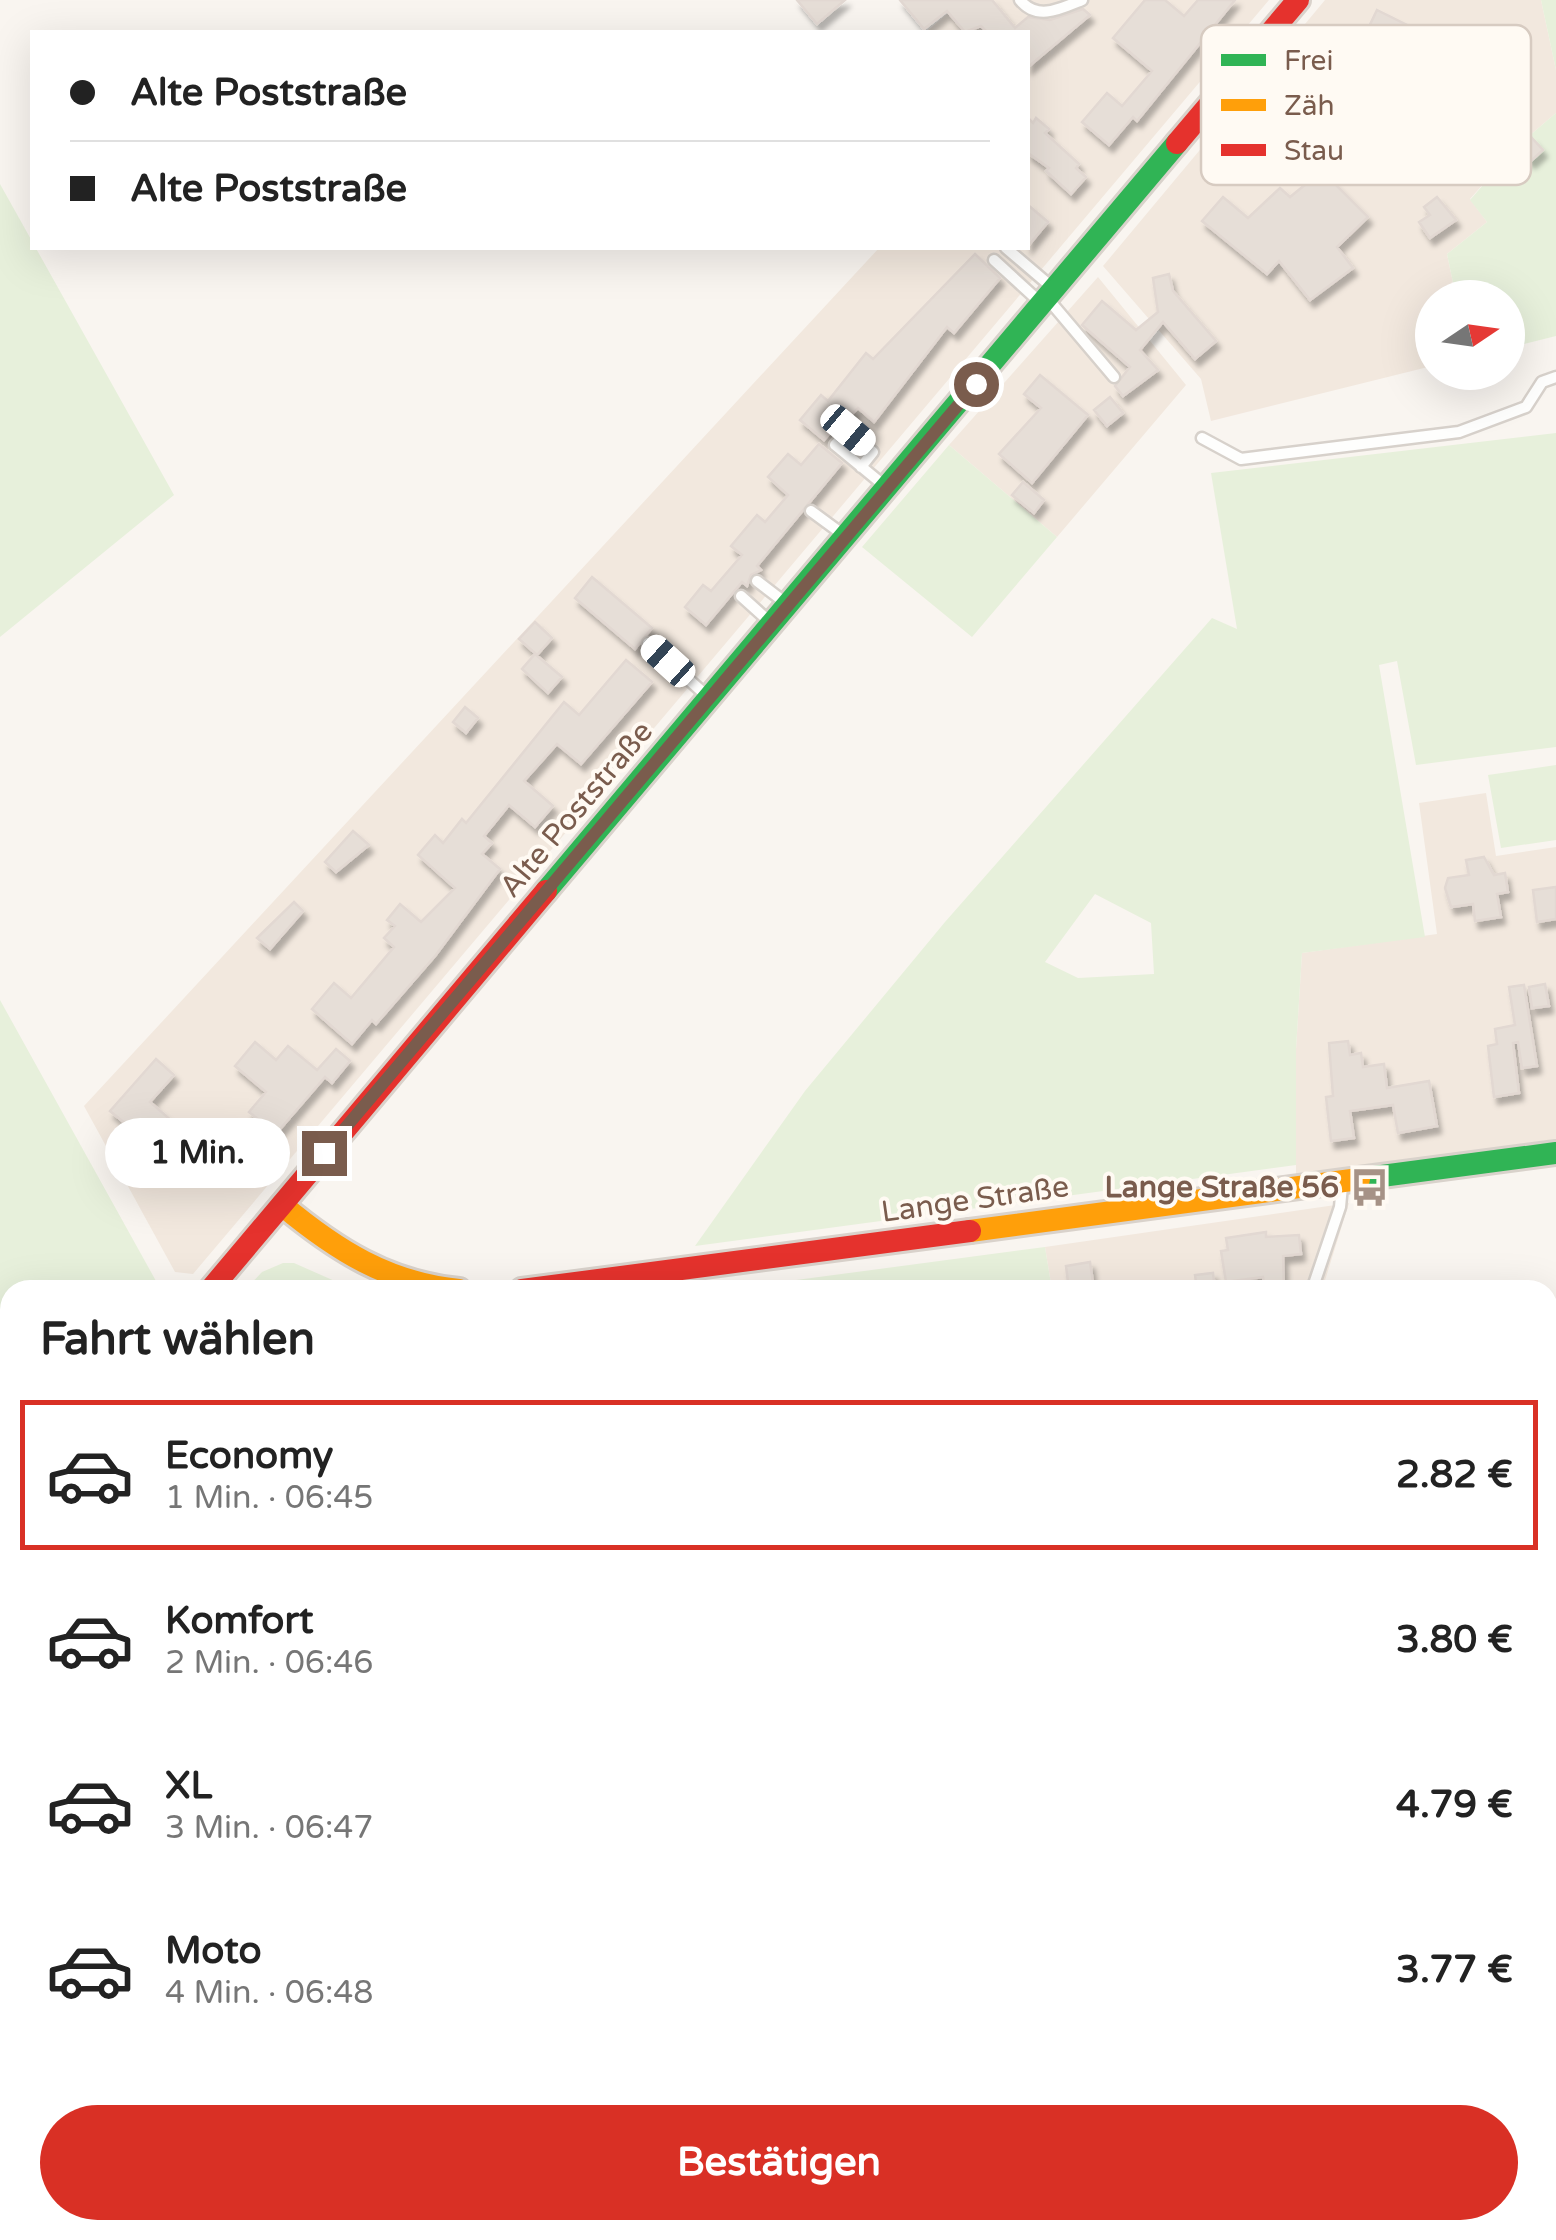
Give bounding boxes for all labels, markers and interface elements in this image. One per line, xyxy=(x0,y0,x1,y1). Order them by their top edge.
legend xyxy=(1201,25,1531,185)
text: Frei xyxy=(1284,44,1333,78)
text: Alte Poststraße xyxy=(130,70,407,116)
text: Zäh xyxy=(1284,89,1335,123)
text: Stau xyxy=(1284,134,1344,168)
text: Alte Poststraße xyxy=(130,166,407,212)
north arrow xyxy=(1415,280,1525,390)
map controls xyxy=(1415,280,1525,390)
route start xyxy=(954,362,999,407)
car xyxy=(815,399,881,461)
car xyxy=(636,630,700,692)
street label: Alte Poststraße xyxy=(492,714,661,905)
callout: 1 Min. xyxy=(104,1118,289,1188)
route end xyxy=(302,1131,347,1176)
text: 1 Min. xyxy=(150,1134,245,1172)
bus stop icon: Lange Straße 56 xyxy=(1348,1166,1390,1208)
street label: Lange Straße xyxy=(879,1168,1071,1231)
place label: Lange Straße 56 xyxy=(1105,1169,1339,1206)
text: Fahrt wählen xyxy=(40,1313,315,1367)
icon: car xyxy=(45,1430,135,1520)
text: Economy xyxy=(165,1433,333,1479)
text: 2.82 € xyxy=(1396,1452,1513,1498)
text: 1 Min. · 06:45 xyxy=(165,1479,373,1517)
icon: car xyxy=(45,1595,135,1685)
text: Komfort xyxy=(165,1598,314,1644)
text: 3.80 € xyxy=(1396,1617,1513,1663)
text: 2 Min. · 06:46 xyxy=(165,1644,373,1682)
icon: car xyxy=(45,1760,135,1850)
text: XL xyxy=(165,1763,212,1809)
text: 4.79 € xyxy=(1396,1782,1513,1828)
text: 3 Min. · 06:47 xyxy=(165,1809,373,1847)
icon: car xyxy=(45,1925,135,2015)
text: Moto xyxy=(165,1928,261,1974)
text: 3.77 € xyxy=(1396,1947,1513,1993)
text: 4 Min. · 06:48 xyxy=(165,1974,373,2012)
button: Bestätigen xyxy=(40,2105,1518,2220)

